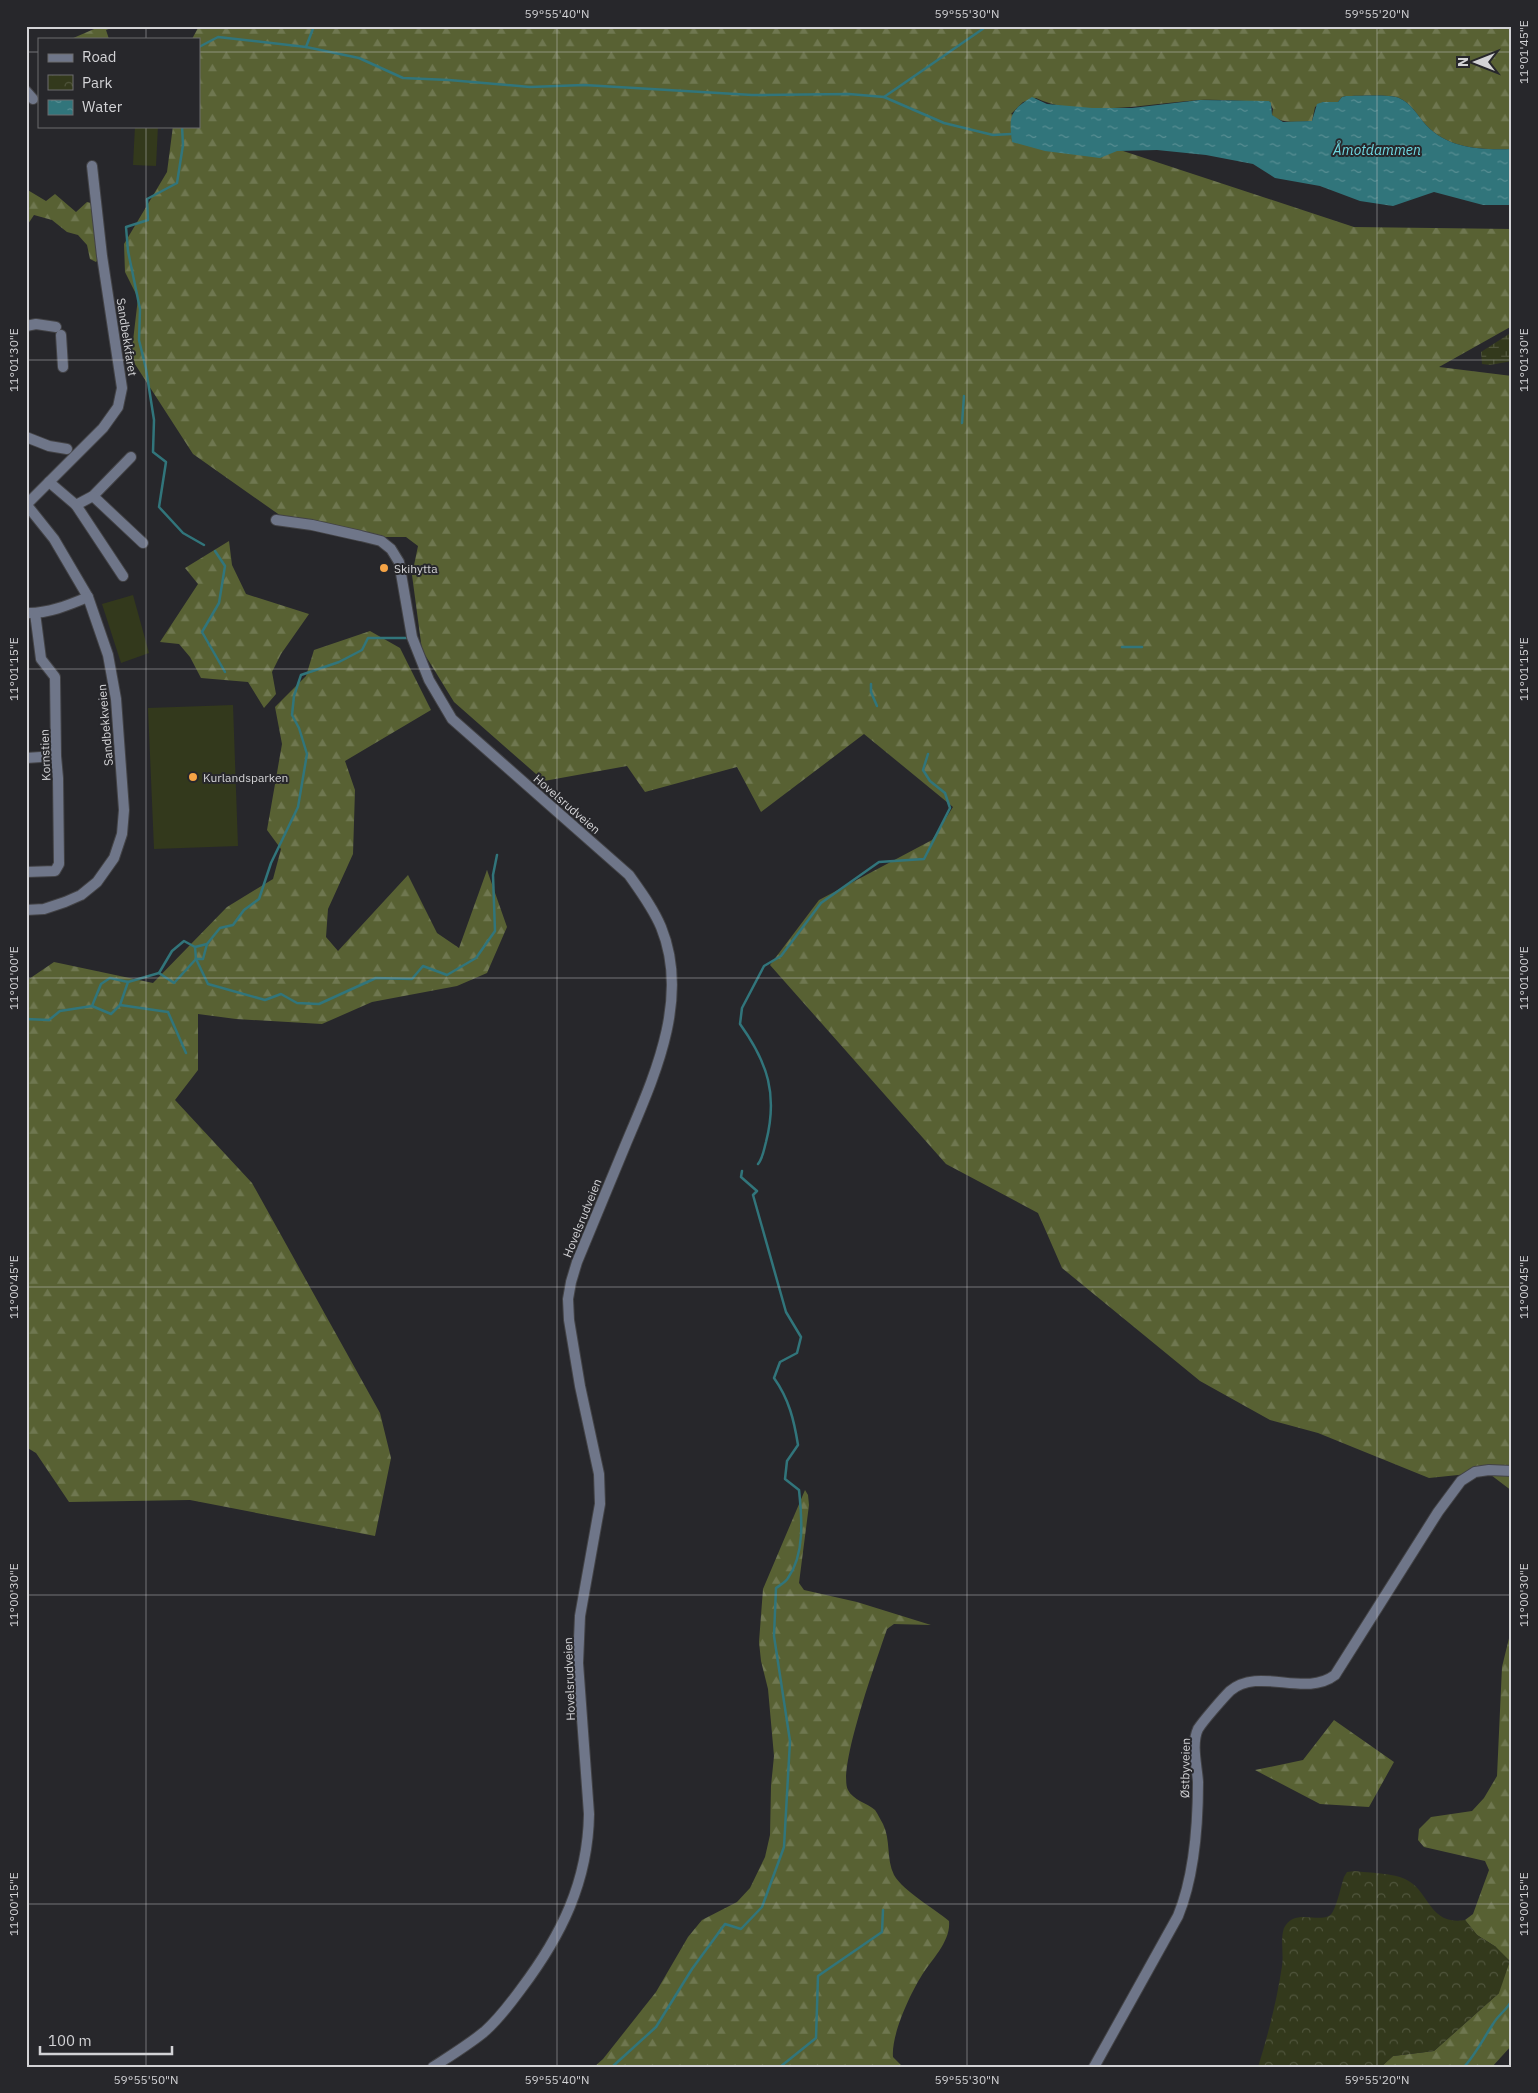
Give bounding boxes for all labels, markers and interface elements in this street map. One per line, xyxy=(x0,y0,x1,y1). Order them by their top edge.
text: 59°55'40"N xyxy=(524,6,590,21)
text: 59°55'30"N xyxy=(934,6,1000,21)
text: 59°55'20"N xyxy=(1344,6,1410,21)
text: 11°01'45"E xyxy=(1516,20,1531,84)
legend xyxy=(38,38,200,128)
north arrow xyxy=(1450,38,1500,88)
text: Road xyxy=(82,47,117,66)
text: N xyxy=(1454,57,1472,67)
text: Park xyxy=(82,73,112,92)
text: Water xyxy=(82,97,123,116)
water label: Åmotdammen xyxy=(1332,140,1421,159)
street label: Sandbekkfaret xyxy=(113,297,141,377)
text: 11°01'30"E xyxy=(6,328,21,392)
text: 11°01'30"E xyxy=(1516,328,1531,392)
place label: Skihytta xyxy=(394,561,438,576)
marker: Skihytta xyxy=(378,562,390,574)
text: 11°01'15"E xyxy=(6,637,21,701)
text: 11°01'15"E xyxy=(1516,637,1531,701)
street label: Sandbekkveien xyxy=(94,684,116,766)
street label: Kornstien xyxy=(37,729,53,781)
place label: Kurlandsparken xyxy=(203,770,288,785)
marker: Kurlandsparken xyxy=(187,771,199,783)
street label: Hovelsrudveien xyxy=(531,771,603,837)
text: 11°01'00"E xyxy=(6,946,21,1010)
text: 11°01'00"E xyxy=(1516,946,1531,1010)
street label: Hovelsrudveien xyxy=(559,1176,605,1260)
text: 11°00'45"E xyxy=(6,1255,21,1319)
text: 11°00'45"E xyxy=(1516,1255,1531,1319)
text: 11°00'30"E xyxy=(6,1563,21,1627)
text: 11°00'30"E xyxy=(1516,1563,1531,1627)
street label: Hovelsrudveien xyxy=(560,1637,578,1721)
street label: Østbyveien xyxy=(1177,1738,1193,1798)
text: 11°00'15"E xyxy=(6,1872,21,1936)
text: 11°00'15"E xyxy=(1516,1872,1531,1936)
scale bar xyxy=(40,2023,172,2055)
text: 100 m xyxy=(48,2031,92,2050)
text: 59°55'50"N xyxy=(113,2072,179,2087)
text: 59°55'40"N xyxy=(524,2072,590,2087)
text: 59°55'30"N xyxy=(934,2072,1000,2087)
text: 59°55'20"N xyxy=(1344,2072,1410,2087)

